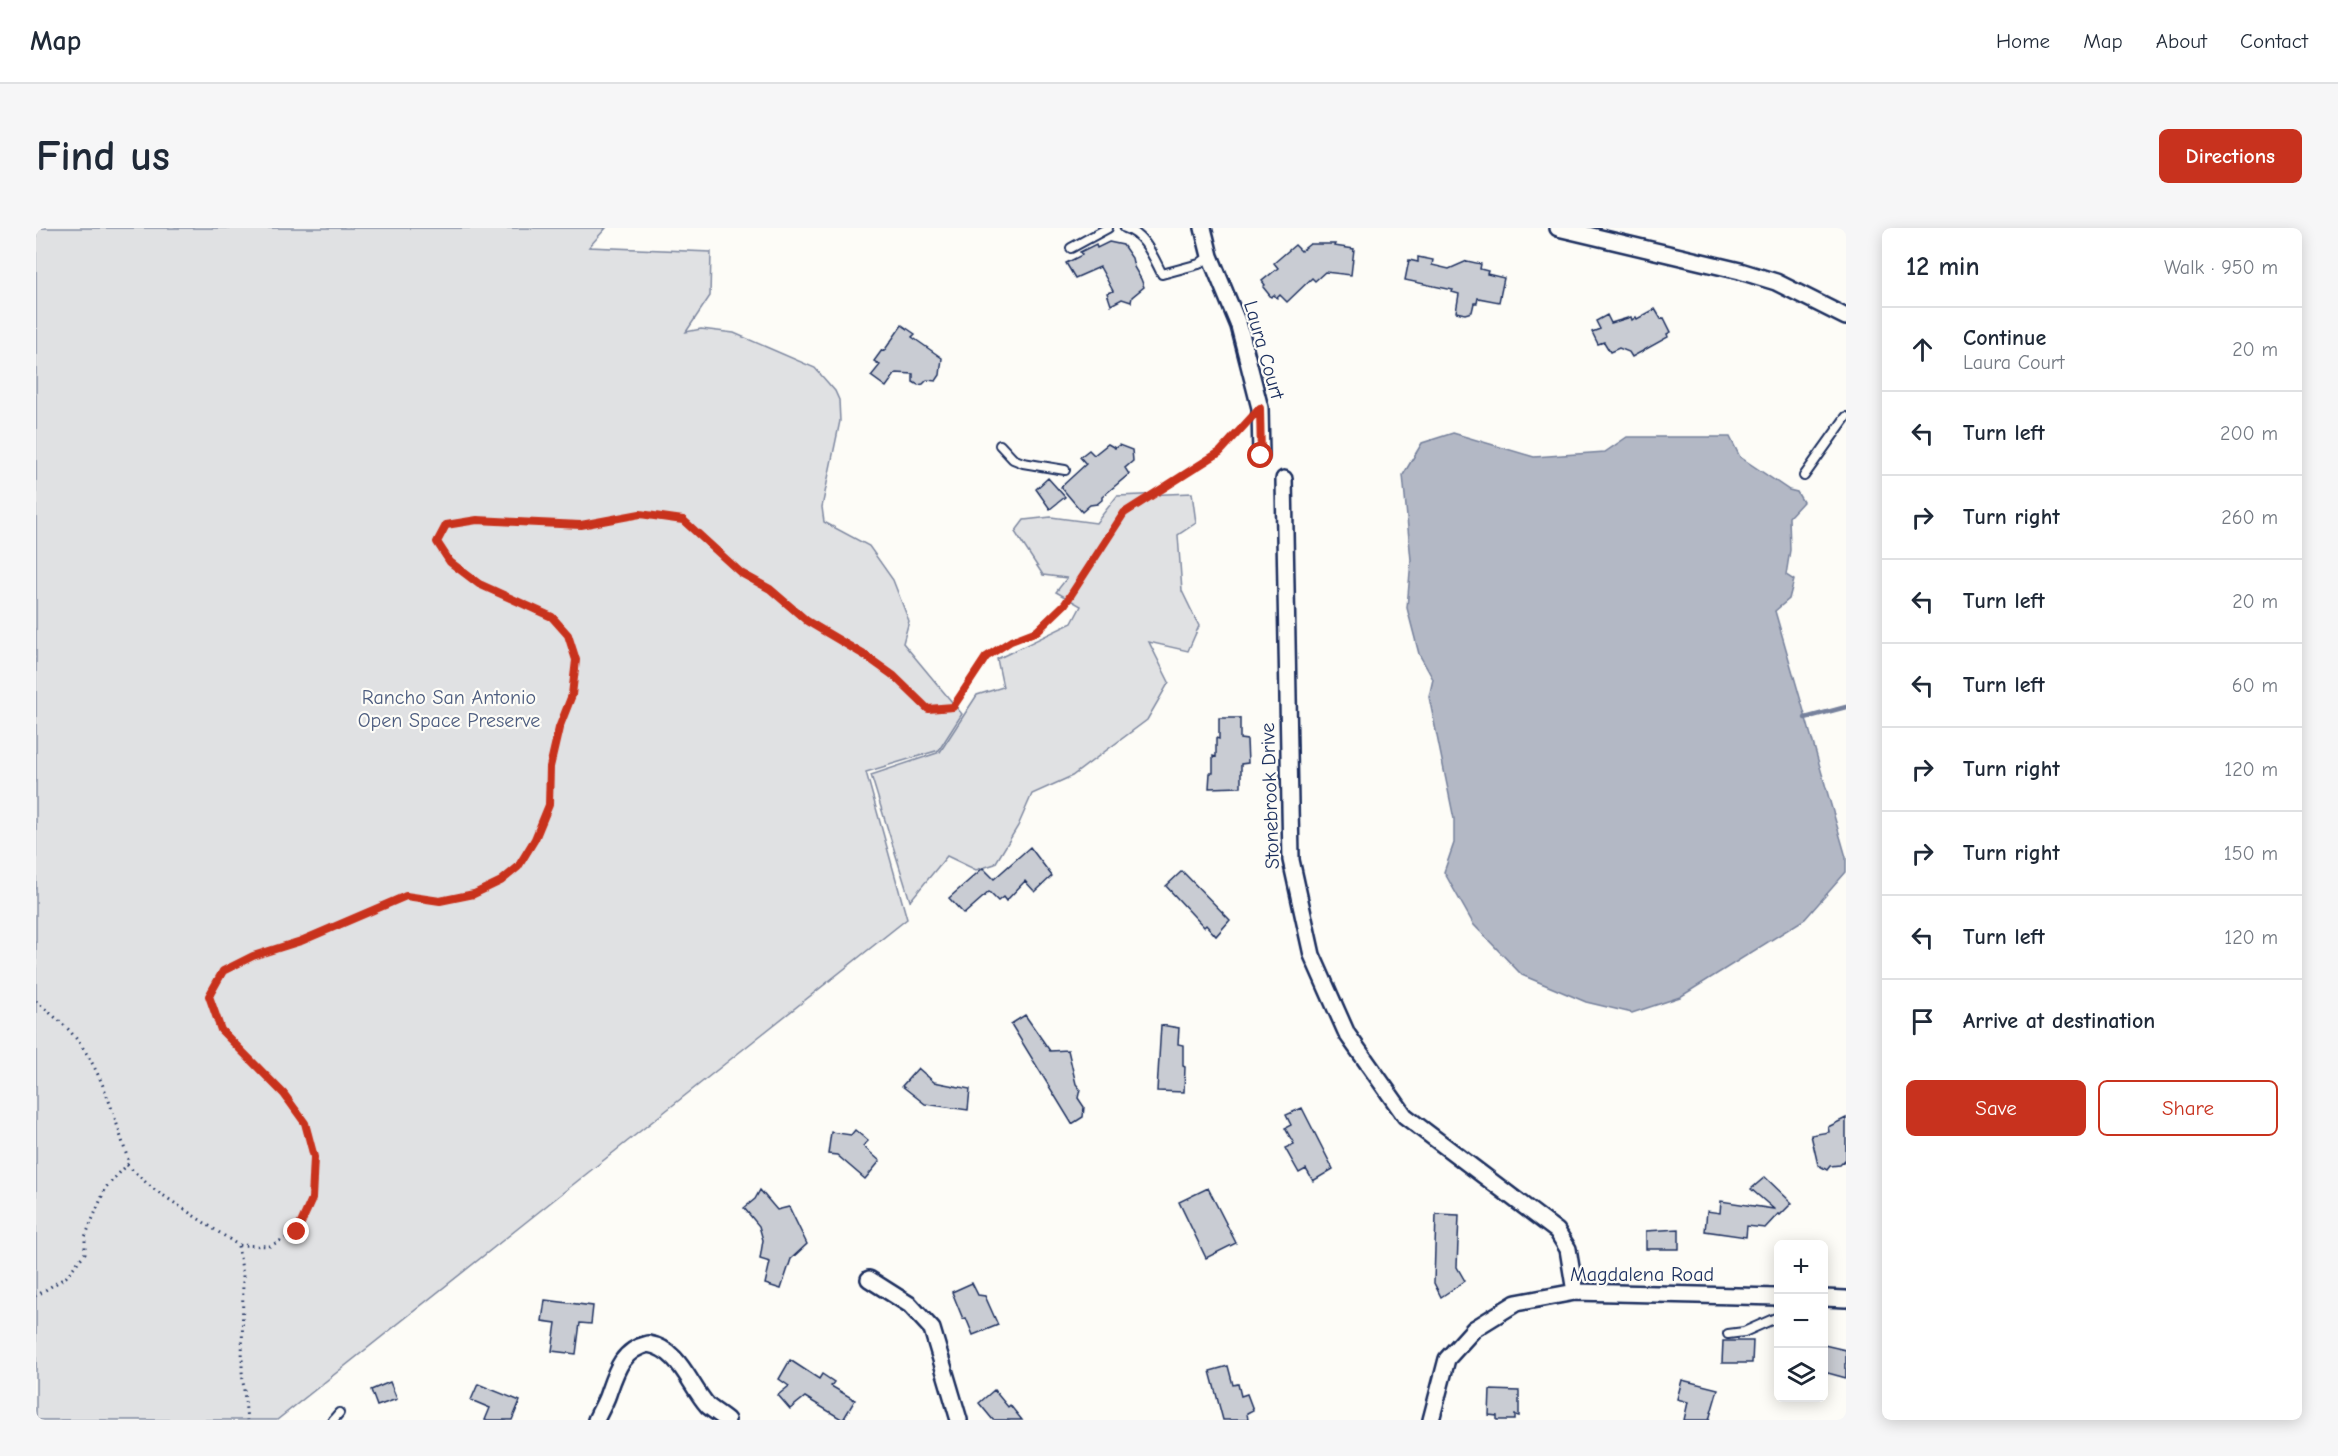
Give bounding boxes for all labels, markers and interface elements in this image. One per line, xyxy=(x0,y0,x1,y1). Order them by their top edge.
text: Map xyxy=(30,25,81,57)
text: Home xyxy=(1996,29,2050,53)
text: Map xyxy=(2083,29,2123,53)
text: About xyxy=(2156,29,2207,53)
text: Contact xyxy=(2240,29,2308,53)
button: Directions xyxy=(2159,129,2302,183)
text: Find us xyxy=(36,132,170,181)
text: 12 min xyxy=(1906,252,1980,282)
text: Walk · 950 m xyxy=(2164,256,2278,279)
street label: Laura Court xyxy=(1239,298,1289,403)
text: Continue xyxy=(1963,325,2046,351)
icon: ahead xyxy=(1906,333,1939,366)
text: 20 m xyxy=(2232,338,2278,361)
text: Laura Court xyxy=(1963,351,2065,374)
icon: left xyxy=(1906,417,1939,450)
text: Turn left xyxy=(1963,420,2045,446)
text: 200 m xyxy=(2220,422,2278,445)
route start xyxy=(1247,442,1273,468)
icon: right xyxy=(1906,501,1939,534)
text: Turn right xyxy=(1963,504,2060,530)
text: 260 m xyxy=(2221,506,2278,529)
icon: left xyxy=(1906,585,1939,618)
text: Turn left xyxy=(1963,588,2045,614)
text: 20 m xyxy=(2232,590,2278,613)
icon: left xyxy=(1906,669,1939,702)
text: Turn left xyxy=(1963,672,2045,698)
text: 60 m xyxy=(2232,674,2278,697)
park label: Rancho San Antonio Open Space Preserve xyxy=(358,686,540,732)
street label: Stonebrook Drive xyxy=(1256,722,1284,870)
icon: right xyxy=(1906,753,1939,786)
text: Turn right xyxy=(1963,756,2060,782)
text: 120 m xyxy=(2224,758,2278,781)
icon: right xyxy=(1906,837,1939,870)
text: Turn right xyxy=(1963,840,2060,866)
text: 150 m xyxy=(2224,842,2278,865)
icon: left xyxy=(1906,921,1939,954)
text: Turn left xyxy=(1963,924,2045,950)
text: 120 m xyxy=(2224,926,2278,949)
icon: arrive xyxy=(1906,1005,1939,1038)
text: Arrive at destination xyxy=(1963,1008,2155,1034)
button: Save xyxy=(1906,1080,2086,1136)
button: Share xyxy=(2098,1080,2278,1136)
route end xyxy=(283,1218,309,1244)
map controls xyxy=(1774,1240,1828,1402)
button: + xyxy=(1774,1240,1828,1294)
street label: Magdalena Road xyxy=(1570,1263,1714,1286)
button: − xyxy=(1774,1294,1828,1348)
button: layers xyxy=(1774,1348,1828,1402)

